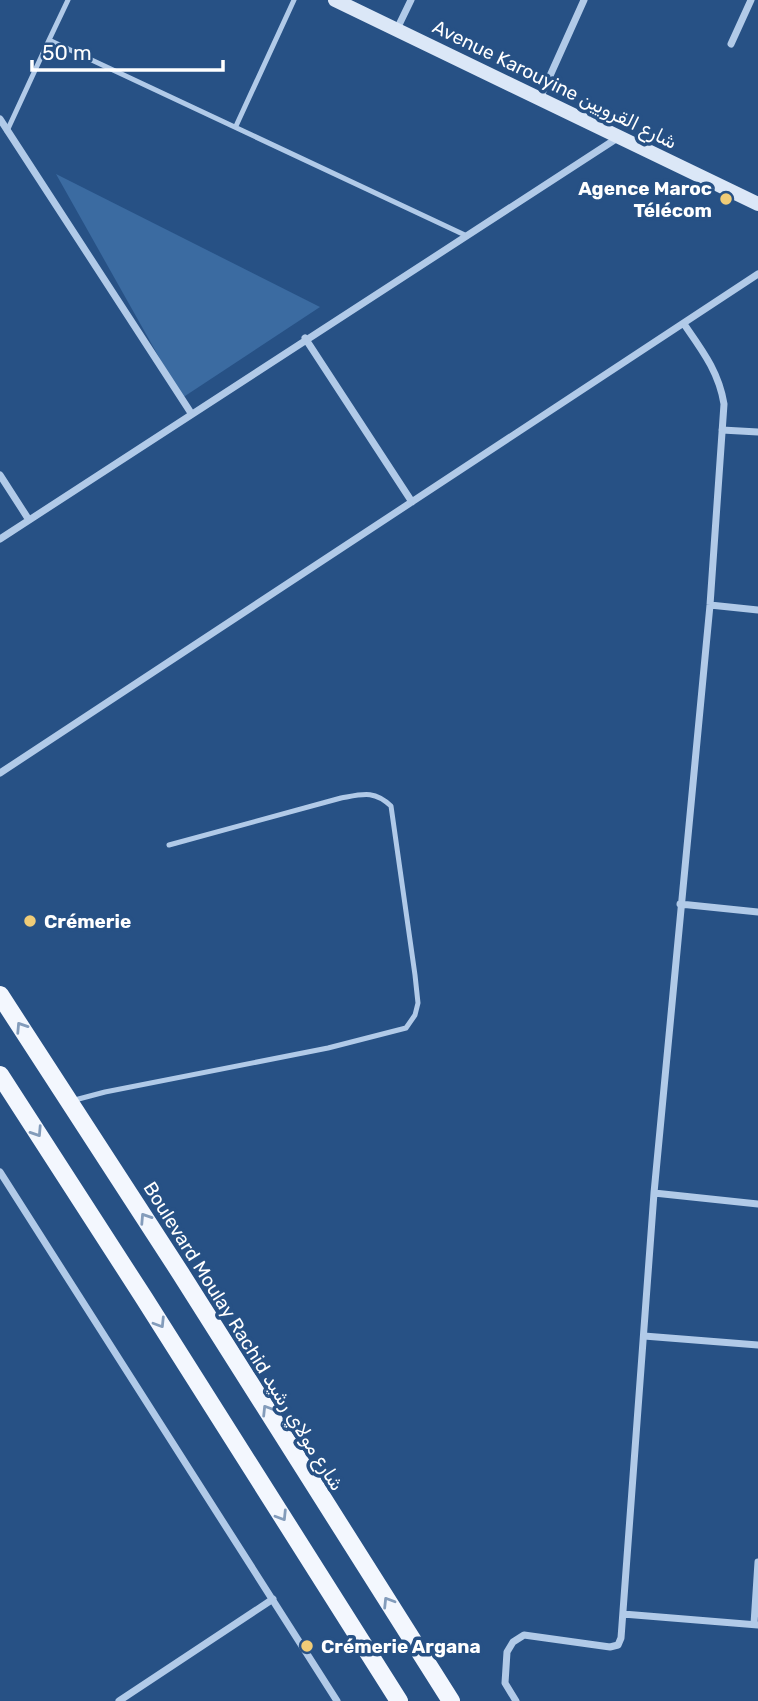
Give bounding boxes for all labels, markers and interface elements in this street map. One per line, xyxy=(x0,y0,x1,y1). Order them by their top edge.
street label: Avenue Karouyine شارع القرويين xyxy=(428,15,681,156)
scale bar xyxy=(32,28,222,72)
text: 50 m xyxy=(42,40,92,65)
place label: Agence Maroc Télécom xyxy=(578,177,712,222)
marker: Agence Maroc Télécom xyxy=(718,191,734,207)
place label: Crémerie xyxy=(44,910,131,933)
marker: Crémerie xyxy=(22,913,38,929)
one-way arrow xyxy=(16,1022,29,1035)
one-way arrow xyxy=(29,1124,41,1137)
street label: Boulevard Moulay Rachid شارع مولاي رشيد xyxy=(137,1177,349,1496)
one-way arrow xyxy=(140,1212,153,1225)
one-way arrow xyxy=(152,1316,165,1329)
one-way arrow xyxy=(262,1404,275,1417)
one-way arrow xyxy=(273,1508,286,1521)
one-way arrow xyxy=(384,1597,397,1610)
place label: Crémerie Argana xyxy=(321,1635,481,1658)
marker: Crémerie Argana xyxy=(299,1638,315,1654)

